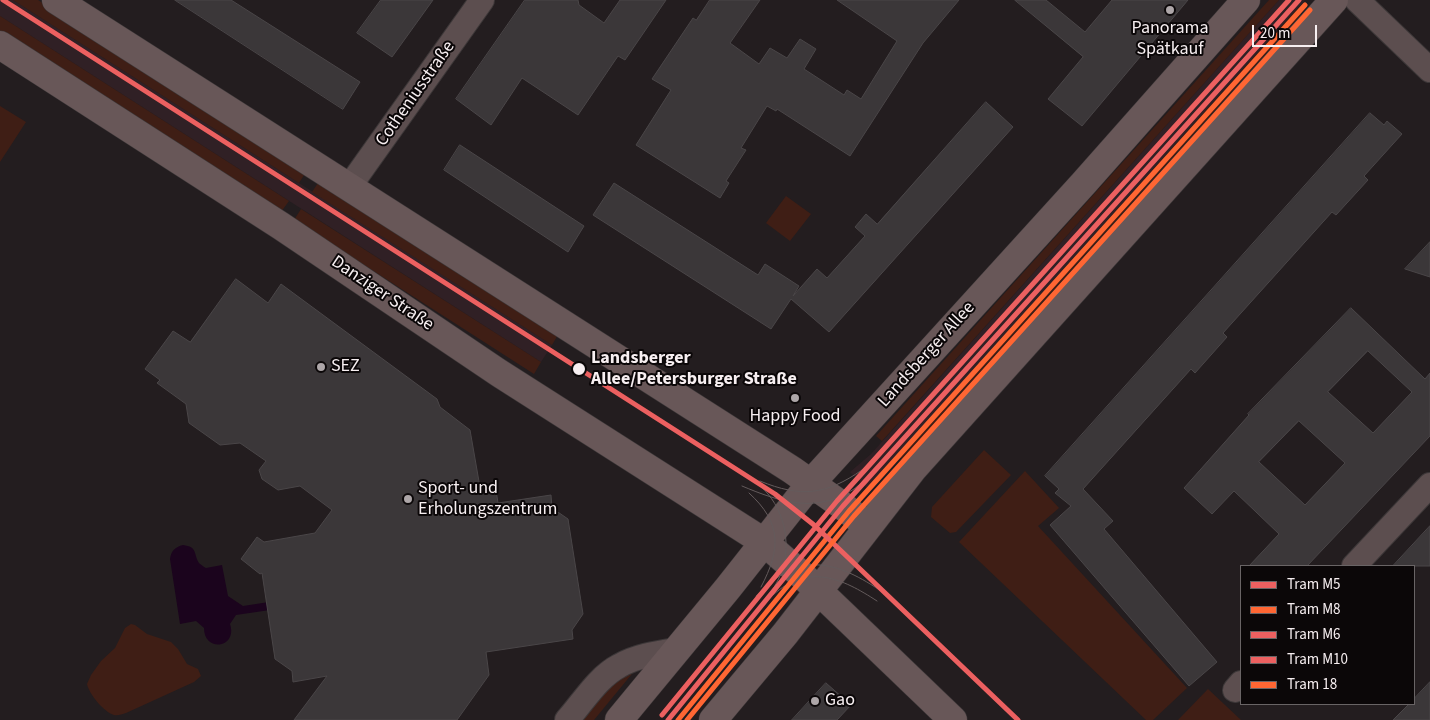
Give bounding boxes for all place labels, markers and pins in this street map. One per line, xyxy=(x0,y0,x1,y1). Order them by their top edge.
marker: Panorama Spätkauf xyxy=(1164,4,1176,16)
place label: Panorama Spätkauf xyxy=(1132,18,1208,60)
place label: Landsberger Allee/Petersburger Straße xyxy=(591,348,797,390)
place label: SEZ xyxy=(331,356,360,378)
marker: SEZ xyxy=(315,361,327,373)
marker: Landsberger Allee/Petersburger Straße xyxy=(571,361,587,377)
marker: Happy Food xyxy=(789,392,801,404)
place label: Happy Food xyxy=(750,406,840,428)
place label: Sport- und Erholungszentrum xyxy=(418,478,557,520)
marker: Sport- und Erholungszentrum xyxy=(402,493,414,505)
place label: Gao xyxy=(825,690,855,712)
marker: Gao xyxy=(809,695,821,707)

